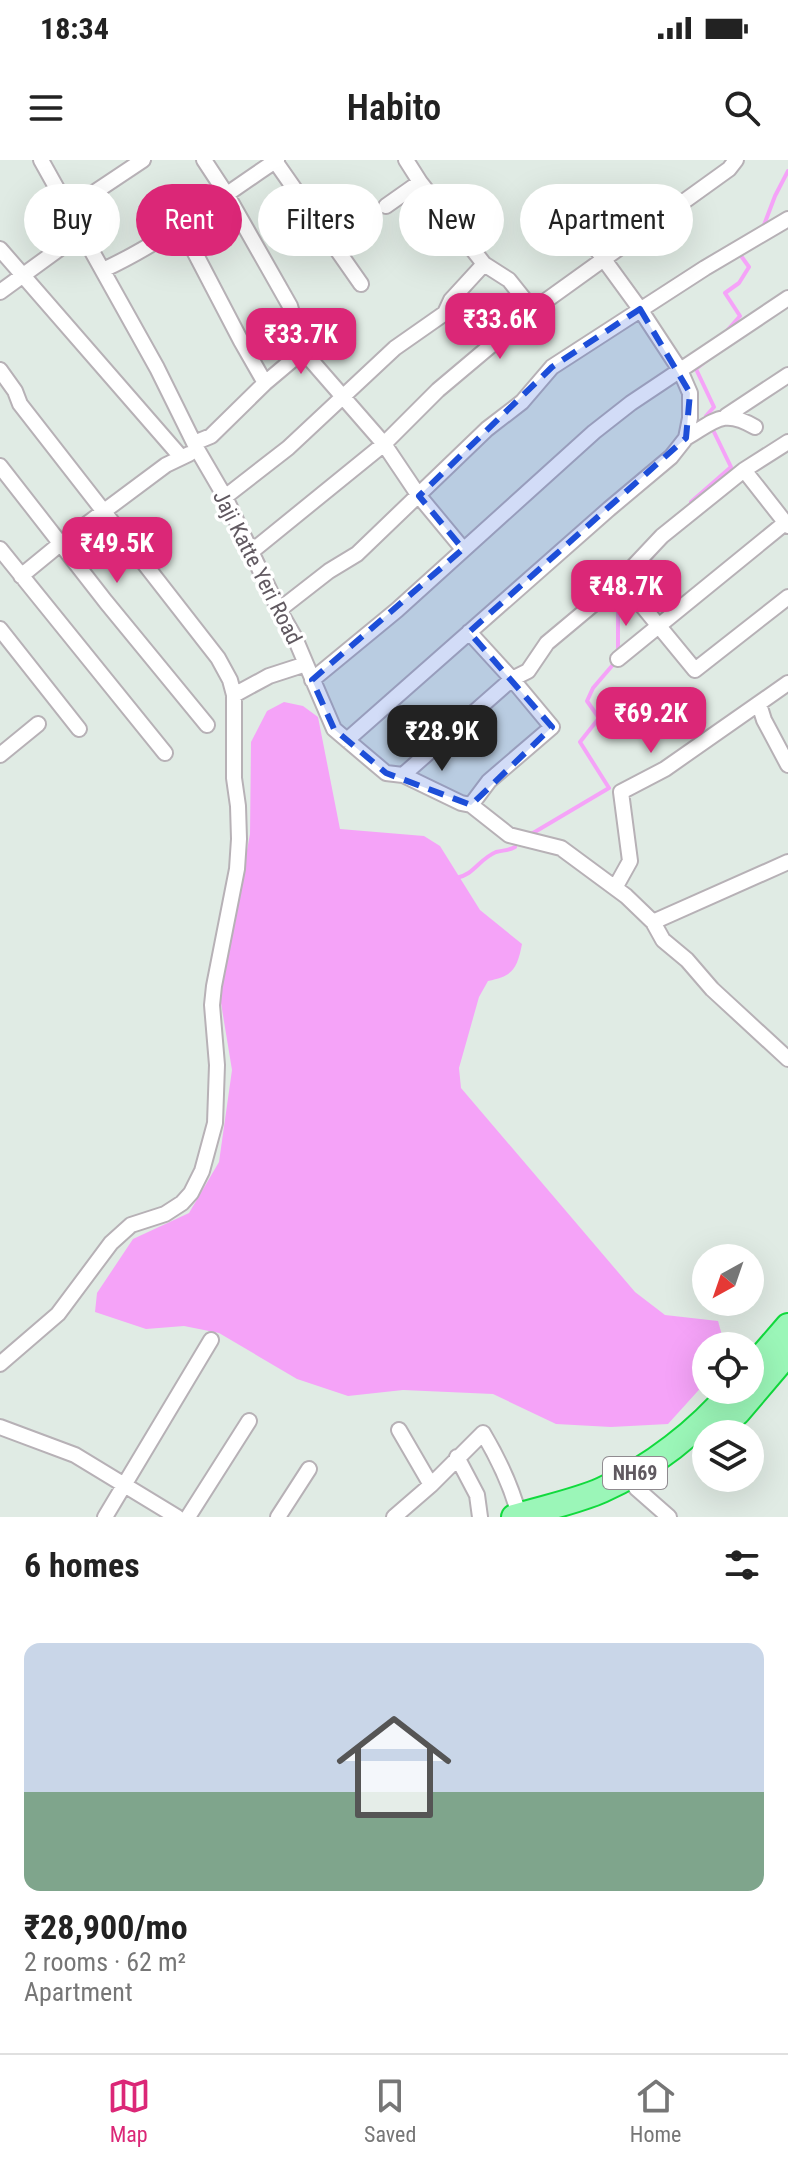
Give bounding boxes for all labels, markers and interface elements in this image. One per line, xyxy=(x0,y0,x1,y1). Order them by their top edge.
text: 18:34 xyxy=(40,11,109,46)
icon: menu xyxy=(24,86,68,130)
icon: search xyxy=(720,86,764,130)
text: Habito xyxy=(347,87,441,129)
chip: Buy xyxy=(24,184,120,256)
chip: Rent xyxy=(136,184,242,256)
chip: Filters xyxy=(258,184,383,256)
chip: New xyxy=(399,184,504,256)
chip: Apartment xyxy=(520,184,693,256)
pin: ₹33.6K xyxy=(435,293,565,361)
text: ₹33.6K xyxy=(463,304,537,334)
pin: ₹33.7K xyxy=(236,308,366,376)
text: ₹33.7K xyxy=(264,319,338,349)
street label: Jaji Katte Yeri Road xyxy=(208,486,307,648)
pin: ₹49.5K xyxy=(52,517,182,585)
text: ₹49.5K xyxy=(80,528,154,558)
pin: ₹48.7K xyxy=(561,560,691,628)
text: ₹48.7K xyxy=(589,571,663,601)
pin: ₹69.2K xyxy=(586,687,716,755)
text: ₹69.2K xyxy=(614,698,688,728)
pin: ₹28.9K xyxy=(377,705,507,773)
text: ₹28.9K xyxy=(405,716,479,746)
north arrow xyxy=(692,1244,764,1316)
map controls xyxy=(692,1244,764,1492)
button: locate xyxy=(692,1332,764,1404)
button: layers xyxy=(692,1420,764,1492)
road number: NH69 xyxy=(603,1457,667,1489)
icon: filters xyxy=(720,1543,764,1587)
text: 6 homes xyxy=(24,1545,140,1585)
icon: home xyxy=(322,1695,466,1839)
text: ₹28,900/mo xyxy=(24,1907,188,1947)
text: 2 rooms · 62 m² xyxy=(24,1947,186,1977)
text: Apartment xyxy=(24,1977,133,2007)
tab: Map xyxy=(107,2074,151,2147)
tab: Saved xyxy=(364,2074,416,2147)
tab: Home xyxy=(630,2074,681,2147)

